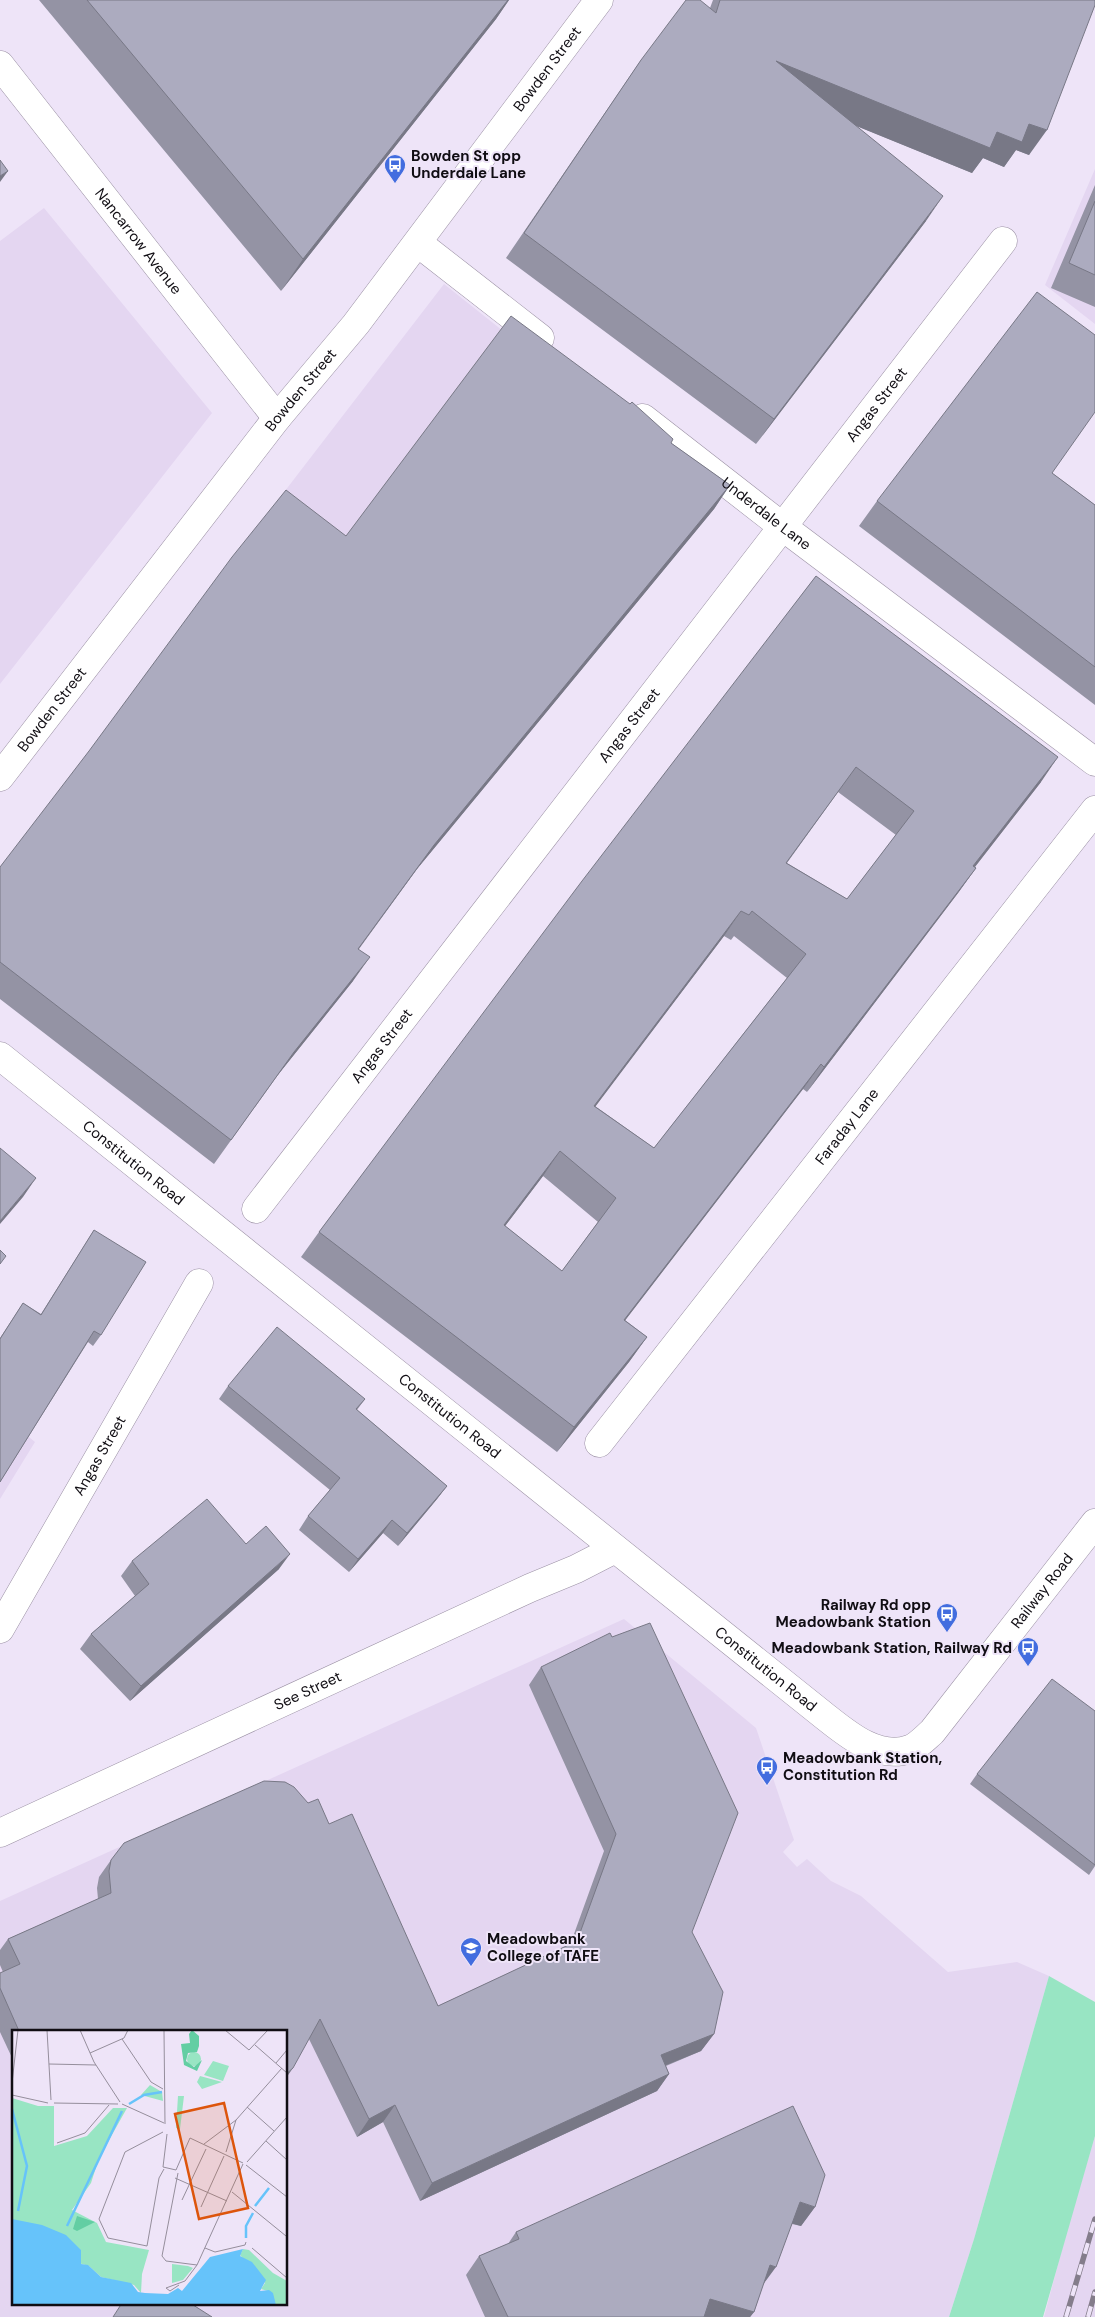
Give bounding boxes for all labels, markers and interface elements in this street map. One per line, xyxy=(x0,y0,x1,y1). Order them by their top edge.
street label: Bowden Street xyxy=(509,22,586,116)
place label: Bowden St opp Underdale Lane xyxy=(411,146,526,183)
bus stop icon: Bowden St opp Underdale Lane xyxy=(383,153,407,184)
street label: Nancarrow Avenue xyxy=(90,184,186,298)
street label: Bowden Street xyxy=(260,344,341,436)
street label: Angas Street xyxy=(842,363,912,446)
street label: Underdale Lane xyxy=(717,473,815,555)
street label: Bowden Street xyxy=(13,663,91,756)
street label: Angas Street xyxy=(594,684,665,767)
street label: Angas Street xyxy=(347,1004,417,1087)
street label: Faraday Lane xyxy=(811,1084,883,1169)
street label: Constitution Road xyxy=(78,1116,189,1210)
street label: Constitution Road xyxy=(394,1369,505,1463)
street label: Angas Street xyxy=(69,1412,131,1499)
street label: Railway Road xyxy=(1006,1549,1078,1633)
place label: Railway Rd opp Meadowbank Station xyxy=(776,1595,931,1632)
bus stop icon: Railway Rd opp Meadowbank Station xyxy=(935,1602,959,1633)
street label: Constitution Road xyxy=(711,1622,821,1716)
bus stop icon: Meadowbank Station, Railway Rd xyxy=(1016,1636,1040,1667)
place label: Meadowbank Station, Railway Rd xyxy=(771,1638,1012,1658)
street label: See Street xyxy=(271,1666,345,1715)
place label: Meadowbank Station, Constitution Rd xyxy=(783,1748,942,1785)
bus stop icon: Meadowbank Station, Constitution Rd xyxy=(755,1755,779,1786)
place label: Meadowbank College of TAFE xyxy=(487,1929,599,1966)
school or university icon: Meadowbank College of TAFE xyxy=(459,1936,483,1967)
inset map xyxy=(12,2030,288,2304)

